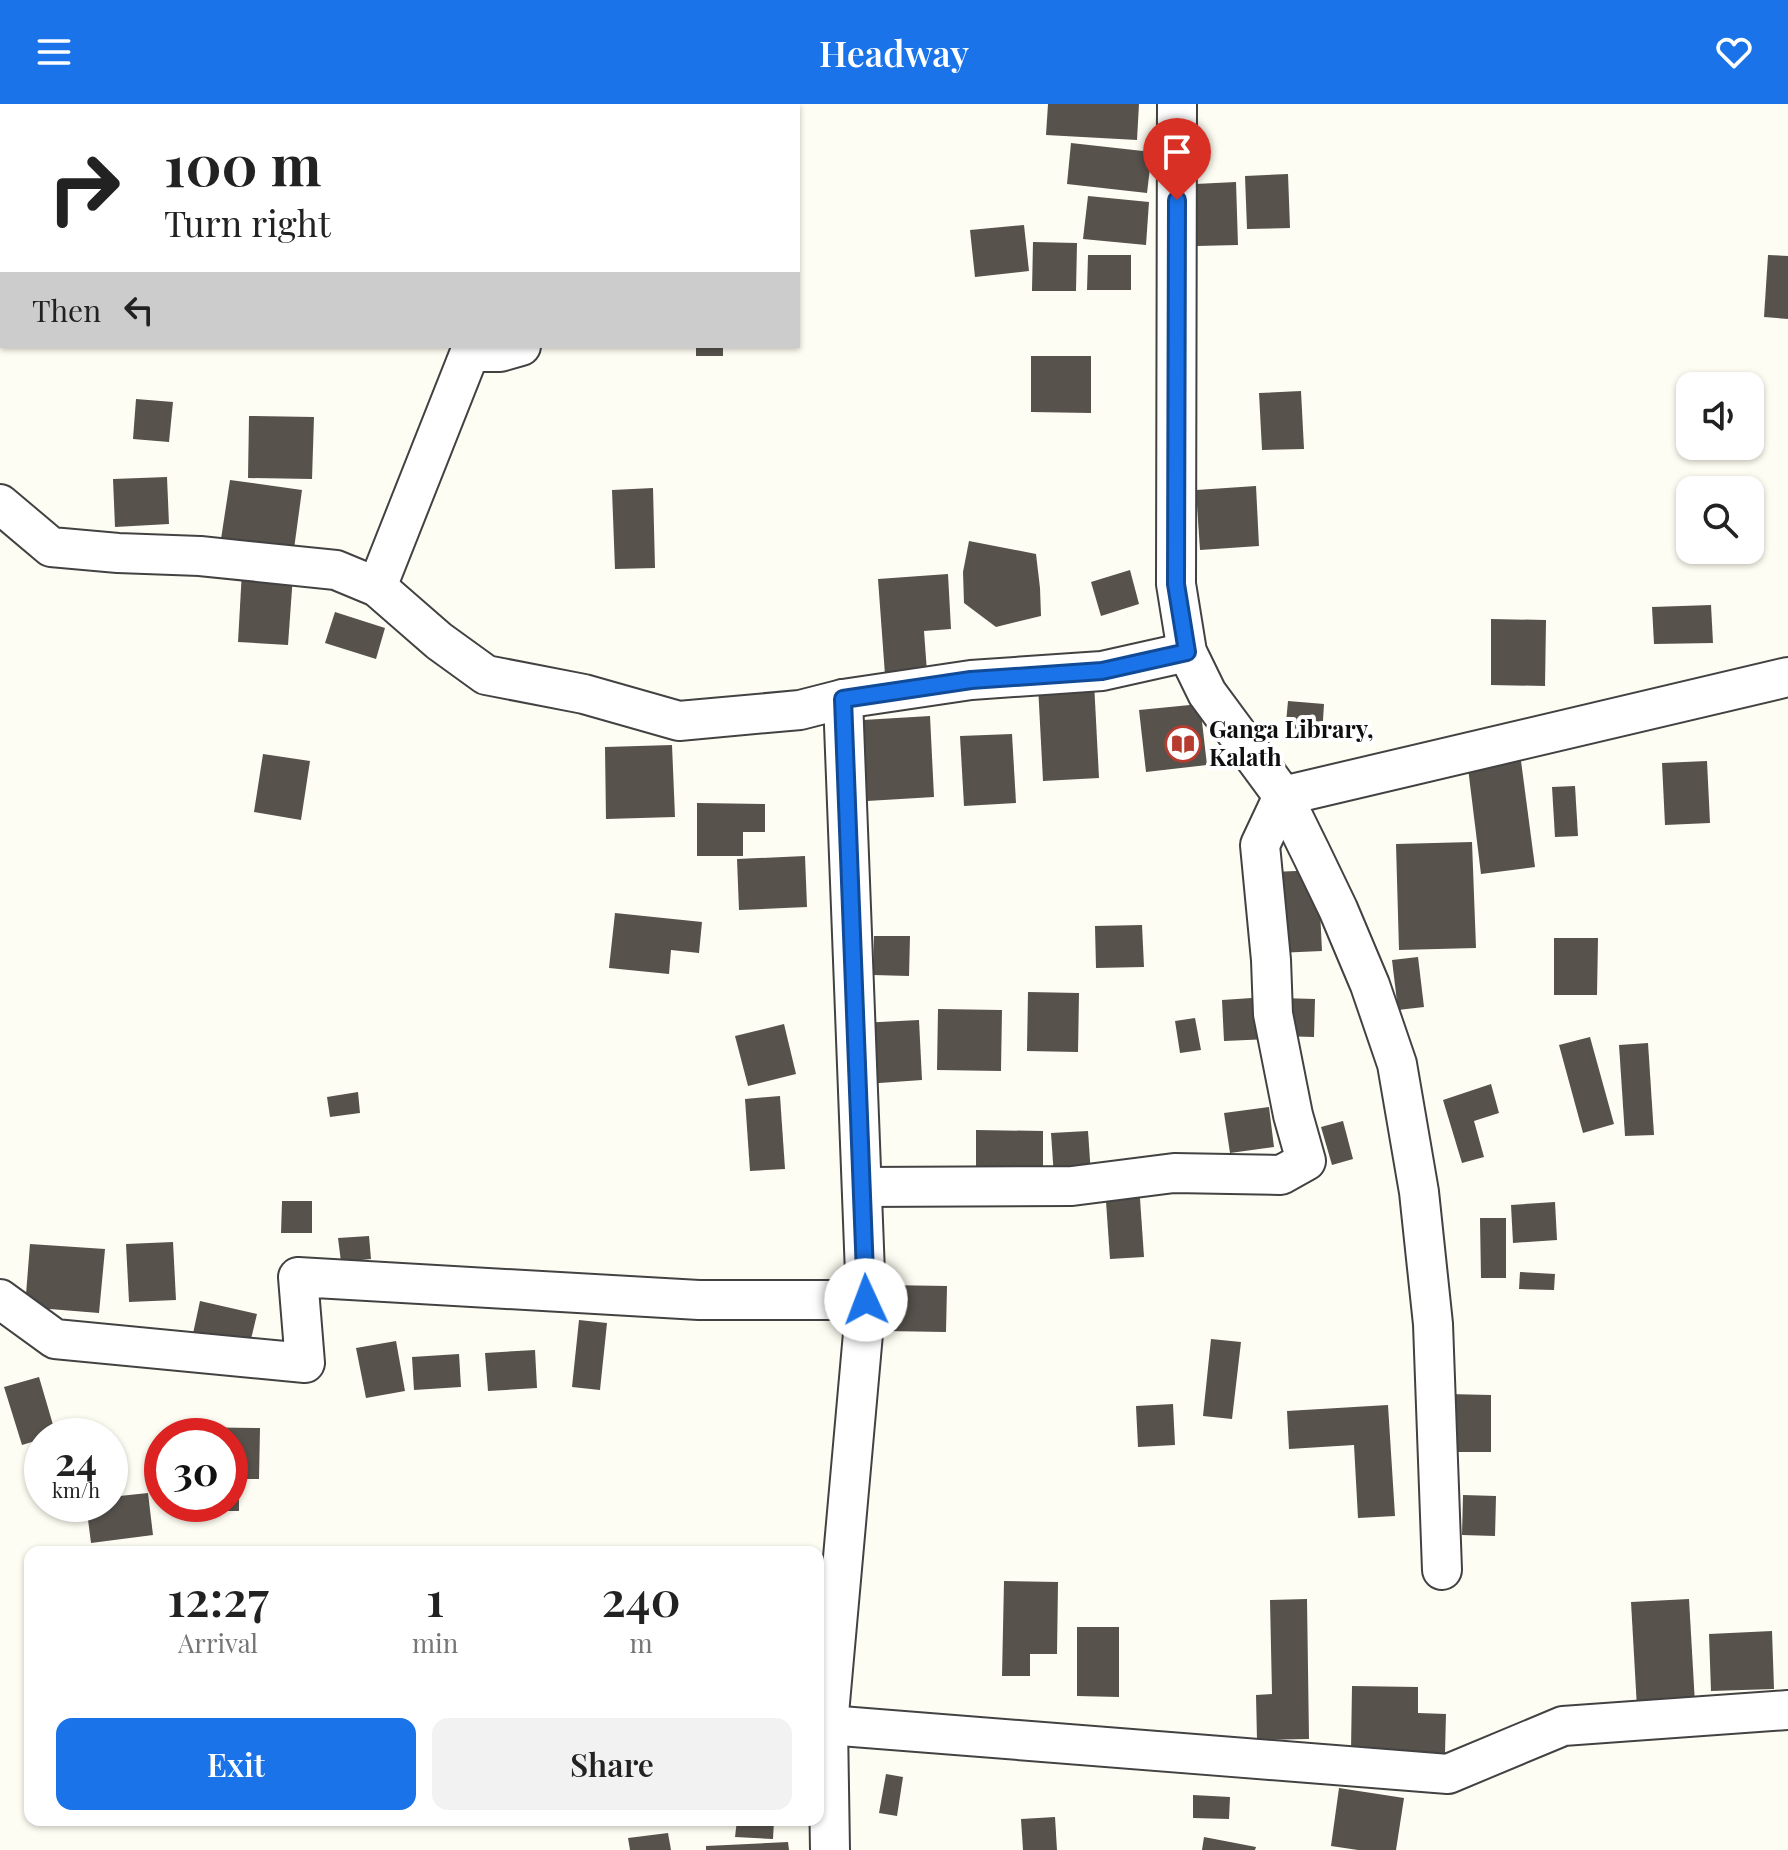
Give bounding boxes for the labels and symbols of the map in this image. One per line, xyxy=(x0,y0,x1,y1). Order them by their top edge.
pin xyxy=(1143,118,1211,200)
place label: Ganga Library, Kalath xyxy=(1209,712,1374,772)
library icon: Ganga Library, Kalath xyxy=(1164,725,1202,763)
position arrow xyxy=(824,1258,908,1342)
speed limit sign: 30 xyxy=(144,1418,248,1522)

